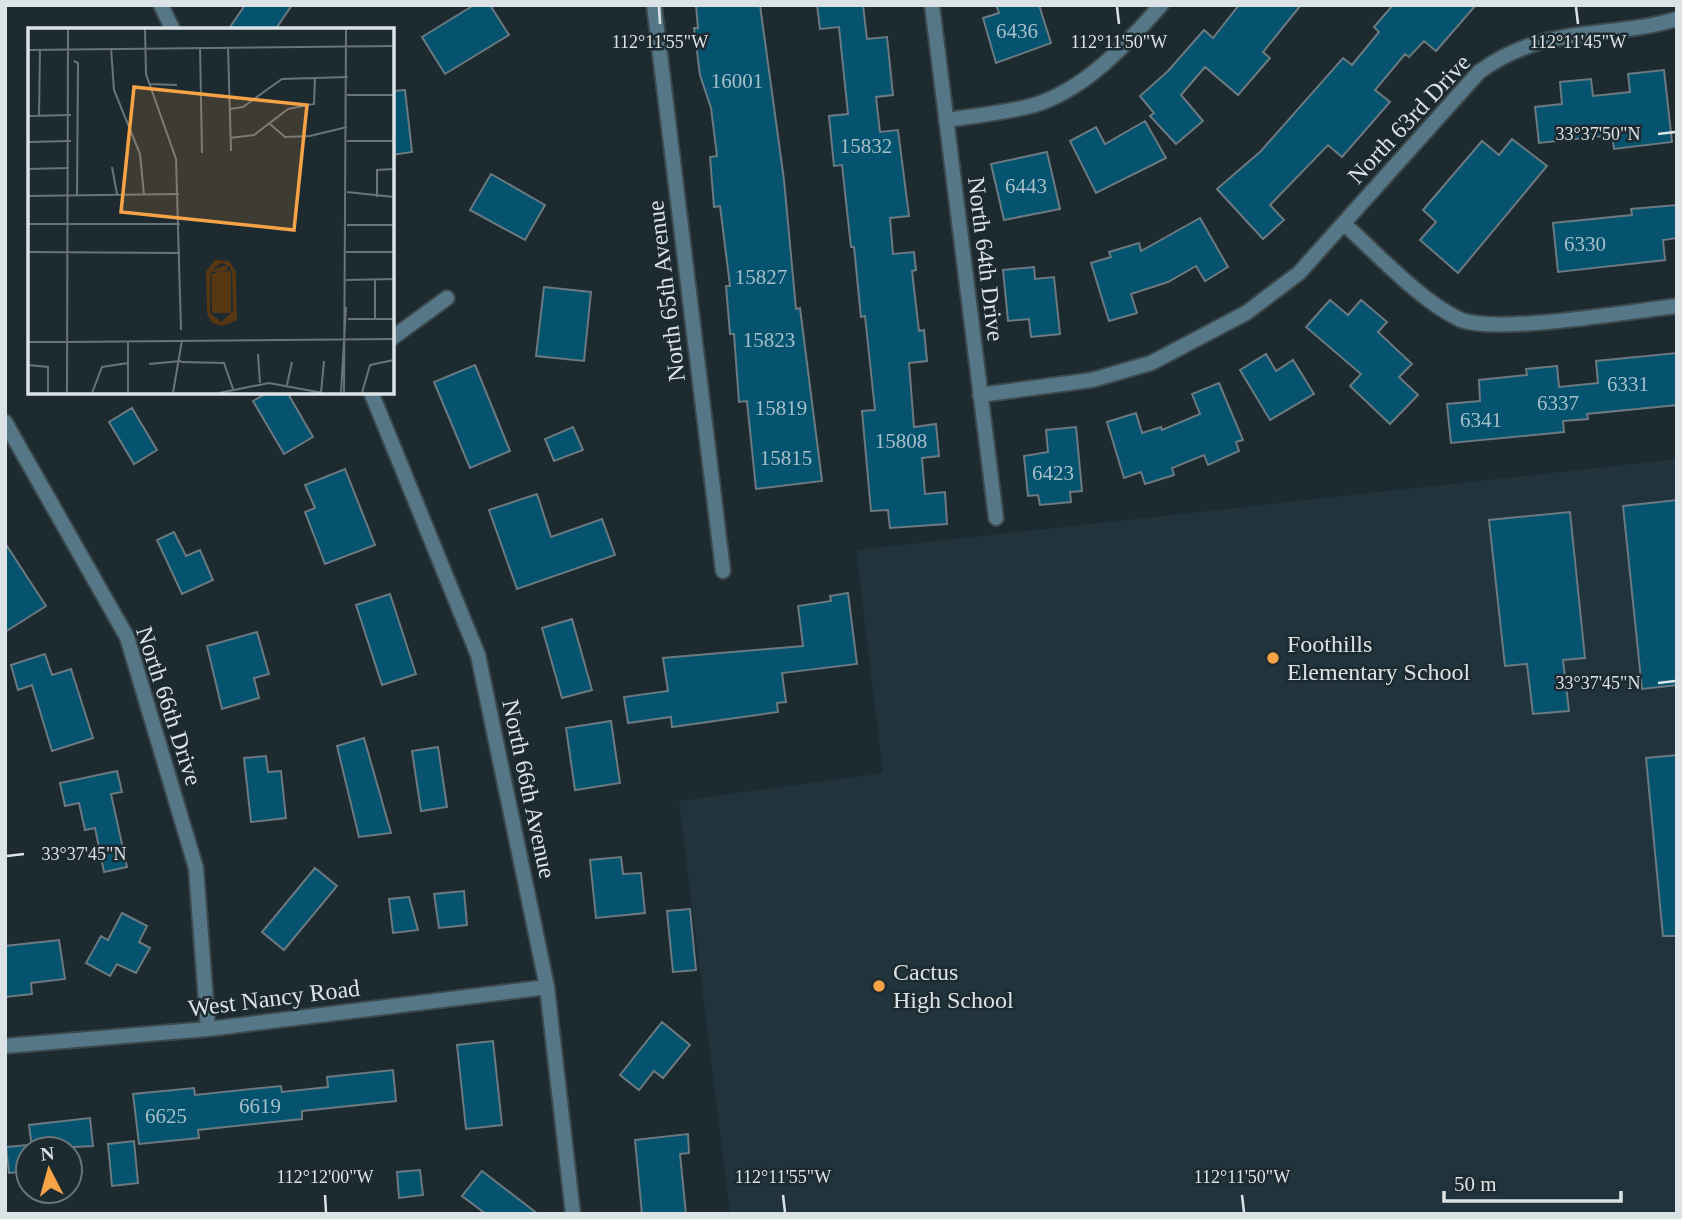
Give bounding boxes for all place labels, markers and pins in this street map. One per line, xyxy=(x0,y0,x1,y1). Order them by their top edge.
place label: Foothills Elementary School xyxy=(1287,631,1471,685)
marker: Foothills Elementary School xyxy=(1265,650,1281,666)
place label: Cactus High School xyxy=(893,959,1014,1013)
marker: Cactus High School xyxy=(871,978,887,994)

